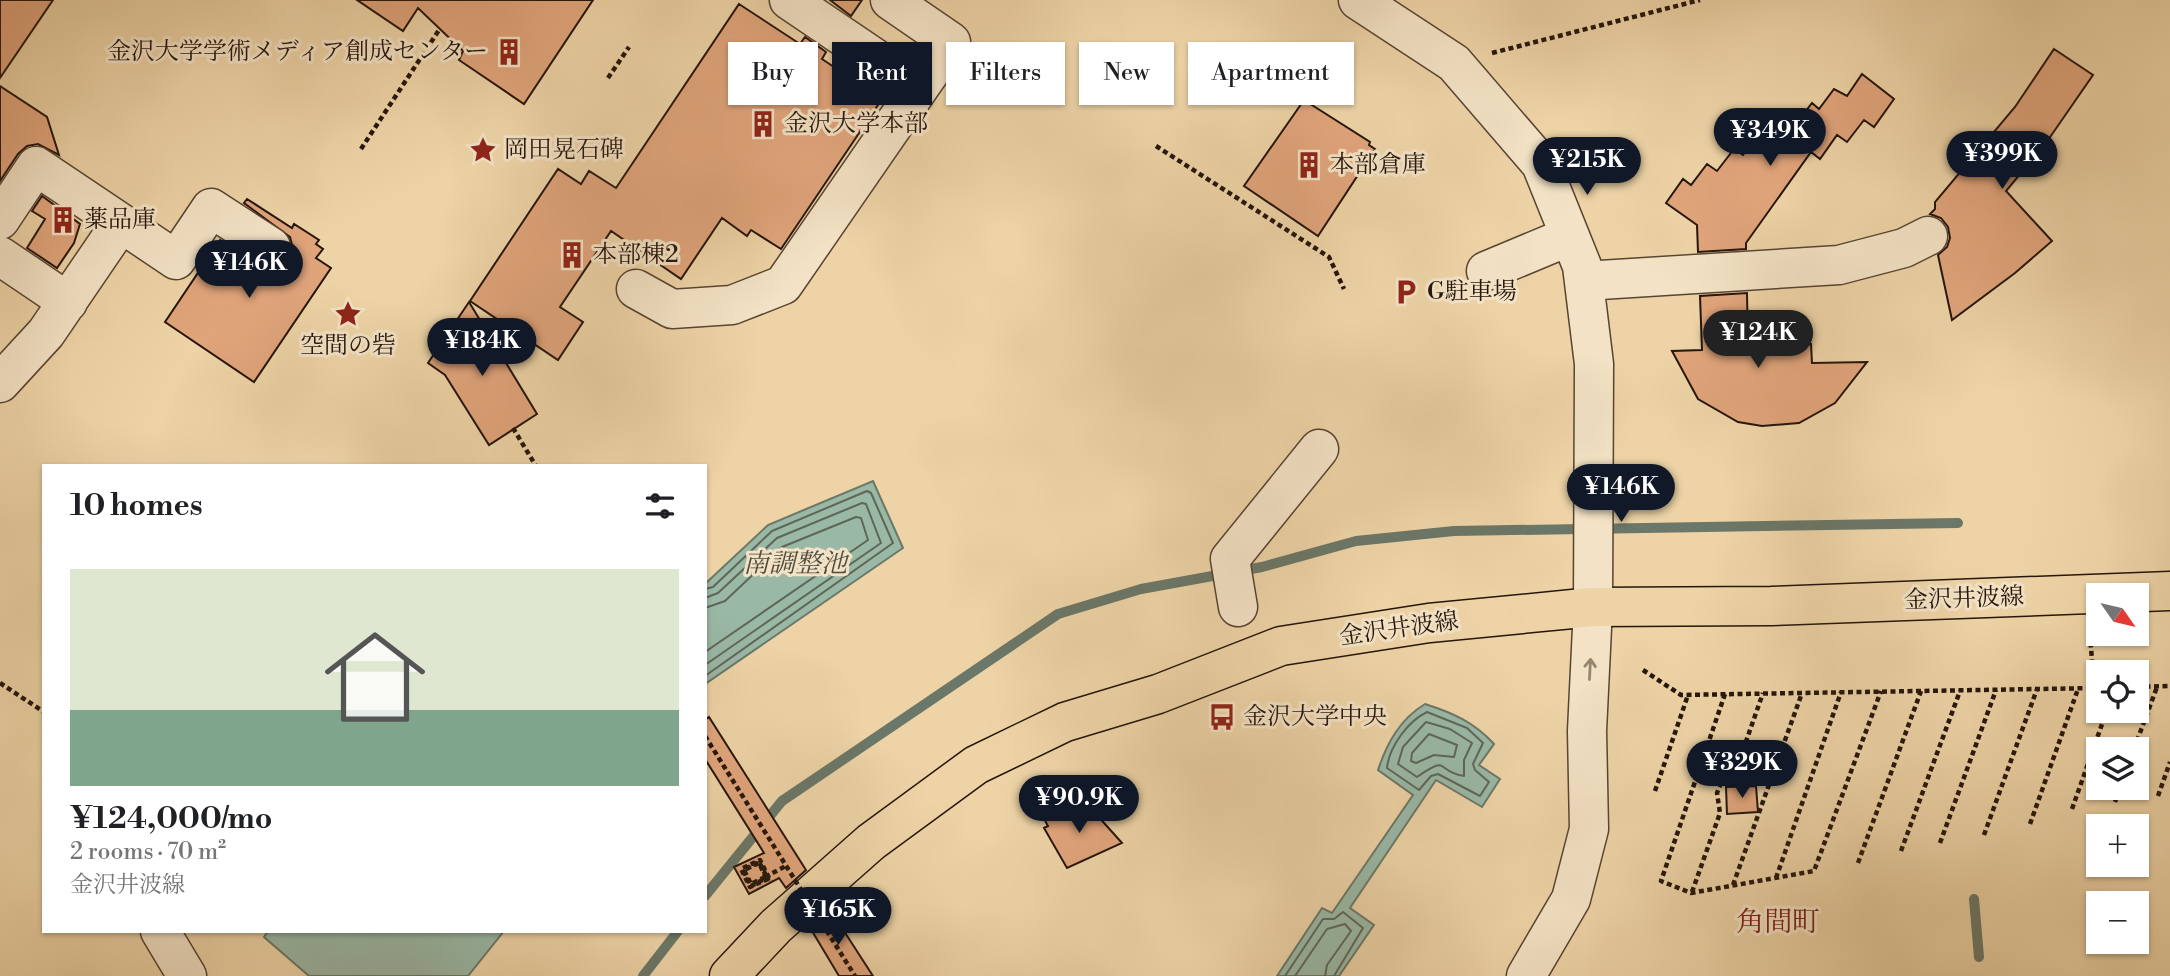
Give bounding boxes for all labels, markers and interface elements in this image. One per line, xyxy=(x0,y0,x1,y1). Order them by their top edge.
place label: 金沢大学学術メディア創成センター xyxy=(107,37,488,67)
building icon: 金沢大学学術メディア創成センター xyxy=(494,37,524,67)
chip: Buy xyxy=(728,42,818,105)
chip: Rent xyxy=(832,42,932,105)
chip: Filters xyxy=(946,42,1065,105)
chip: New xyxy=(1079,42,1174,105)
chip: Apartment xyxy=(1188,42,1354,105)
pin: ¥349K xyxy=(1721,108,1819,168)
building icon: 金沢大学本部 xyxy=(748,109,778,139)
place label: 金沢大学本部 xyxy=(784,109,928,139)
text: ¥349K xyxy=(1730,117,1810,145)
pin: ¥399K xyxy=(1953,132,2051,191)
place icon: 岡田晃石碑 xyxy=(468,135,498,165)
place label: 岡田晃石碑 xyxy=(504,135,624,165)
pin: ¥215K xyxy=(1538,138,1636,197)
text: ¥399K xyxy=(1962,140,2042,168)
text: ¥215K xyxy=(1549,146,1625,174)
building icon: 本部倉庫 xyxy=(1294,150,1324,180)
place label: 本部倉庫 xyxy=(1330,150,1426,180)
building icon: 薬品庫 xyxy=(48,205,78,235)
place label: 薬品庫 xyxy=(84,205,156,235)
pin: ¥146K xyxy=(200,240,298,300)
building icon: 本部棟2 xyxy=(557,240,587,270)
place label: 本部棟2 xyxy=(593,240,679,270)
text: ¥146K xyxy=(211,249,287,277)
parking icon: G駐車場 xyxy=(1391,277,1421,307)
place label: G駐車場 xyxy=(1427,277,1517,307)
place icon: 空間の砦 xyxy=(333,299,363,329)
pin: ¥124K xyxy=(1709,310,1807,370)
pin: ¥184K xyxy=(433,318,531,378)
text: ¥124K xyxy=(1719,319,1797,347)
text: ¥184K xyxy=(443,327,521,355)
place label: 空間の砦 xyxy=(300,331,396,361)
pin: ¥146K xyxy=(1572,464,1670,524)
text: ¥146K xyxy=(1583,473,1659,501)
text: 10 homes xyxy=(70,487,203,525)
icon: filters xyxy=(641,487,679,525)
water label: 南調整池 xyxy=(743,548,850,580)
street label: 金沢井波線 xyxy=(1904,582,2024,616)
north arrow xyxy=(2086,583,2149,646)
map controls xyxy=(2086,583,2149,954)
street label: 金沢井波線 xyxy=(1337,606,1461,652)
icon: home xyxy=(312,614,438,740)
one-way arrow xyxy=(1584,658,1597,681)
button: locate xyxy=(2086,660,2149,723)
bus stop icon: 金沢大学中央 xyxy=(1207,702,1237,732)
place label: 金沢大学中央 xyxy=(1243,702,1387,732)
button: layers xyxy=(2086,737,2149,800)
pin: ¥329K xyxy=(1693,740,1791,800)
text: ¥329K xyxy=(1703,749,1781,777)
pin: ¥90.9K xyxy=(1022,776,1136,835)
text: ¥90.9K xyxy=(1035,784,1123,812)
text: ¥124,000/mo xyxy=(70,800,272,838)
button: + xyxy=(2086,814,2149,877)
text: 2 rooms · 70 m² xyxy=(70,838,226,866)
text: 金沢井波線 xyxy=(70,871,185,899)
pin: ¥165K xyxy=(789,888,887,947)
button: − xyxy=(2086,891,2149,954)
text: ¥165K xyxy=(800,896,876,924)
district label: 角間町 xyxy=(1736,905,1820,940)

